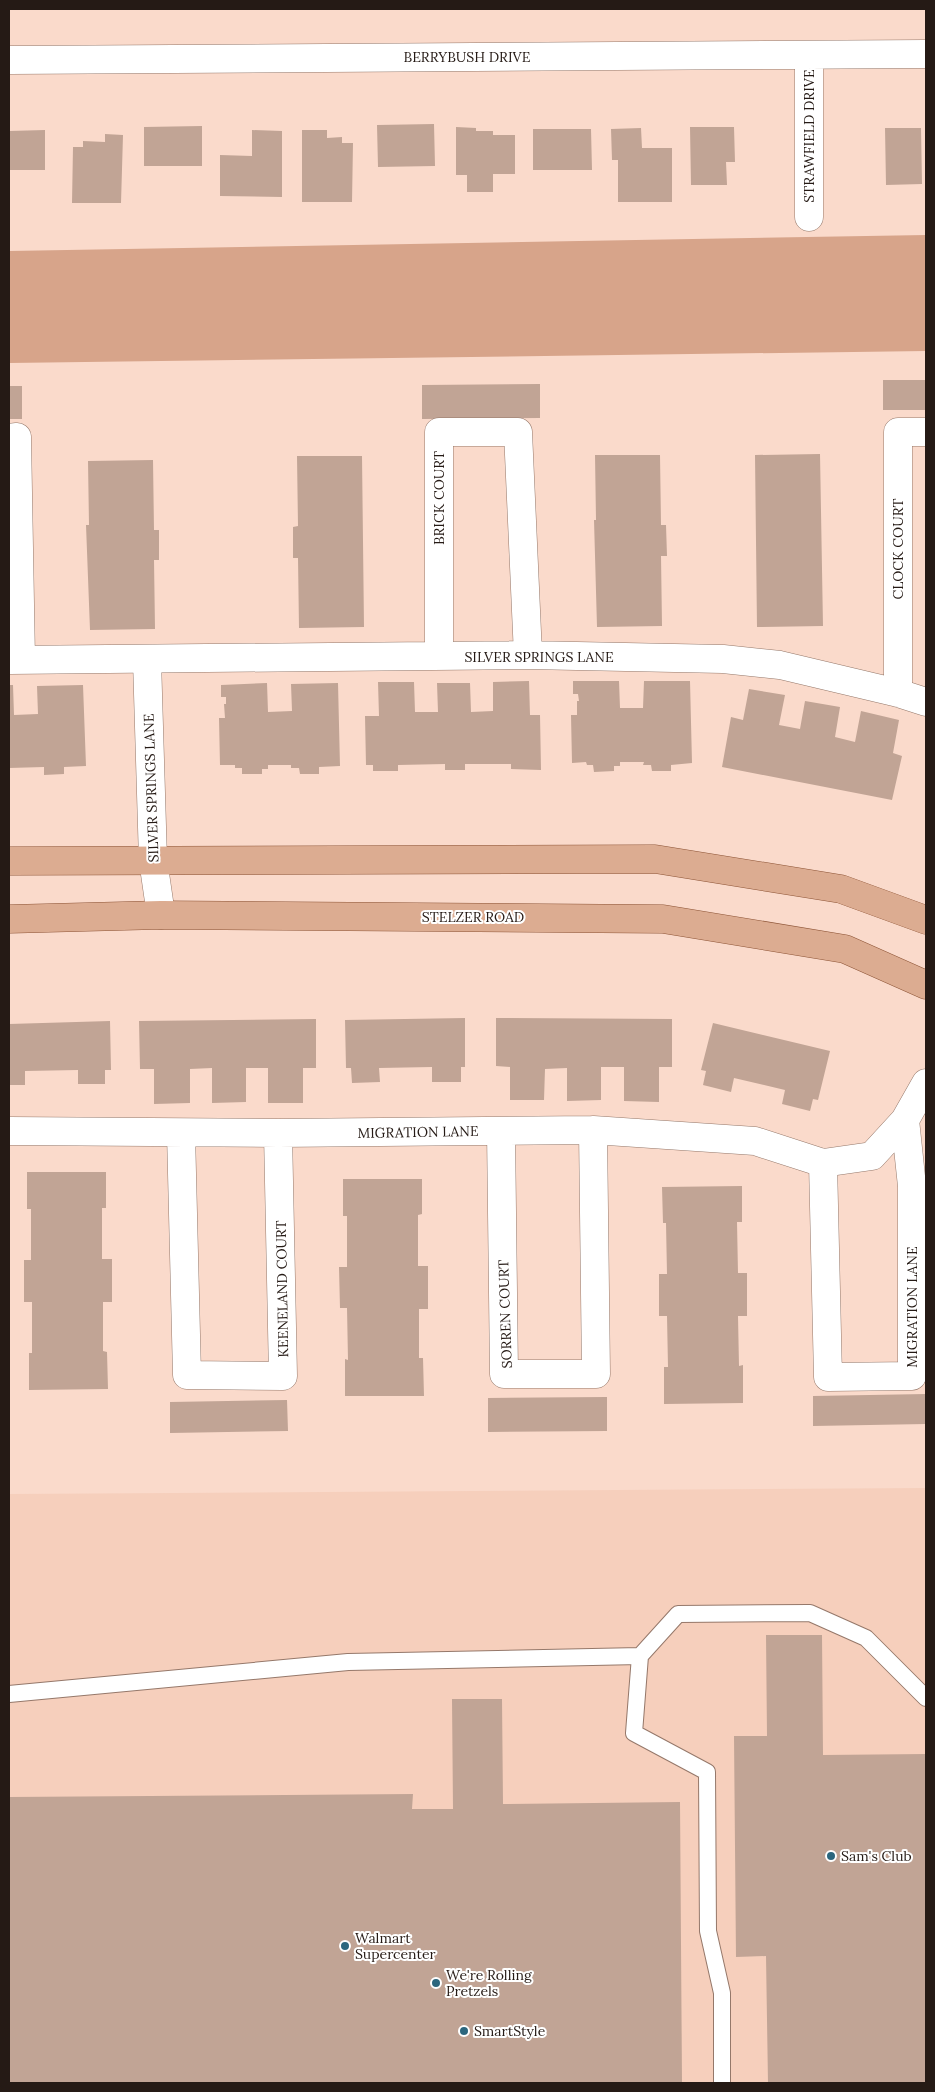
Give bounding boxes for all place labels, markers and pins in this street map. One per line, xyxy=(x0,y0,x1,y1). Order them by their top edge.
place label: Sam's Club xyxy=(841,1847,912,1865)
marker: Sam's Club xyxy=(825,1850,837,1862)
place label: Walmart Supercenter xyxy=(355,1929,436,1963)
marker: Walmart Supercenter xyxy=(339,1940,351,1952)
place label: We're Rolling Pretzels xyxy=(446,1966,532,2000)
marker: We're Rolling Pretzels xyxy=(430,1977,442,1989)
place label: SmartStyle xyxy=(474,2022,546,2040)
marker: SmartStyle xyxy=(458,2025,470,2037)

